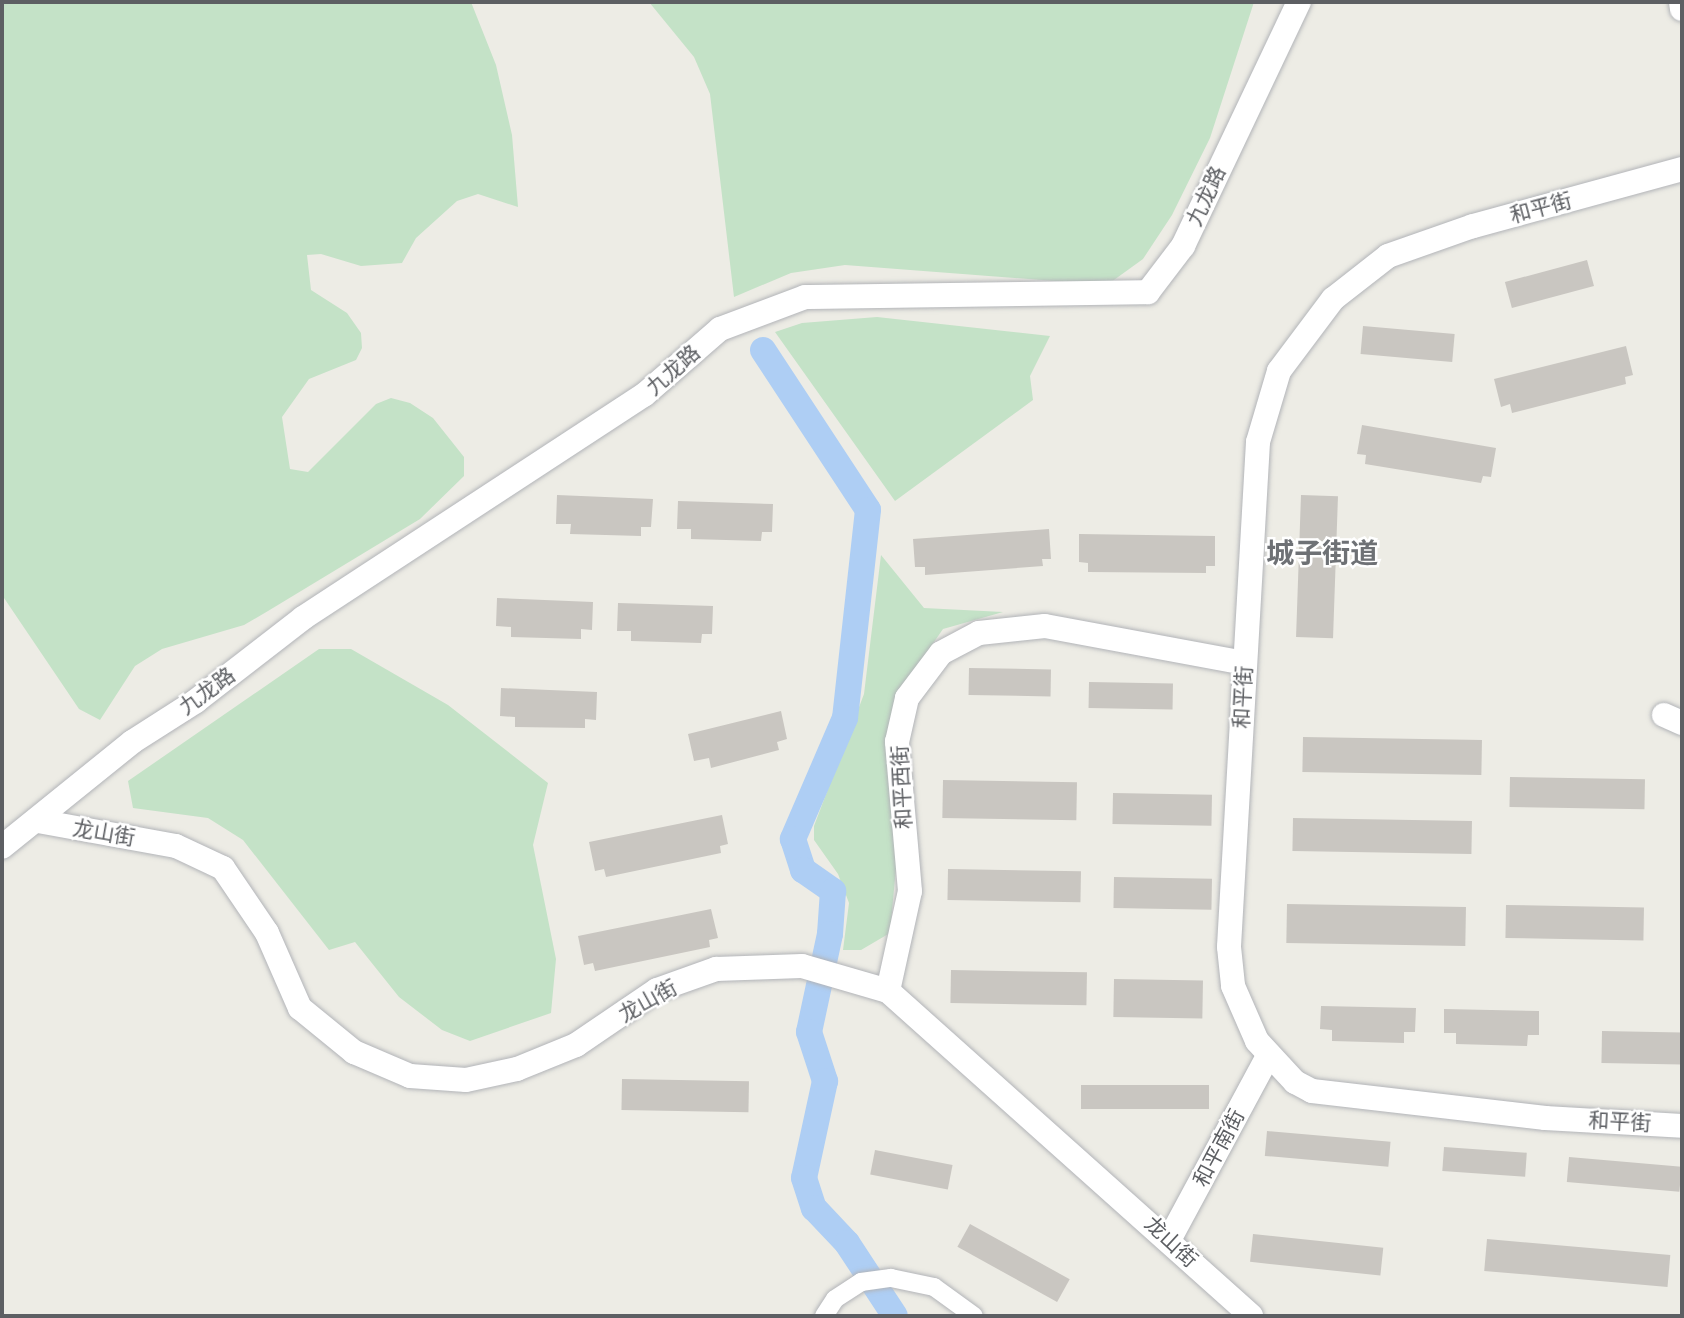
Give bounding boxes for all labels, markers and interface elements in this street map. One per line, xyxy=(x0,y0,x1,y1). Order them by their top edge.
street label: 九龙路 xyxy=(1181,162,1231,230)
street label: 和平街 xyxy=(1507,188,1575,228)
street label: 九龙路 xyxy=(641,340,705,400)
district label: 城子街道 xyxy=(1266,537,1378,571)
street label: 九龙路 xyxy=(174,662,240,720)
street label: 和平街 xyxy=(1229,665,1257,729)
street label: 和平西街 xyxy=(887,744,917,830)
street label: 龙山街 xyxy=(71,815,137,851)
street label: 龙山街 xyxy=(614,975,682,1027)
street label: 和平南街 xyxy=(1188,1105,1250,1191)
street label: 和平街 xyxy=(1588,1108,1652,1136)
street label: 龙山街 xyxy=(1139,1211,1203,1273)

